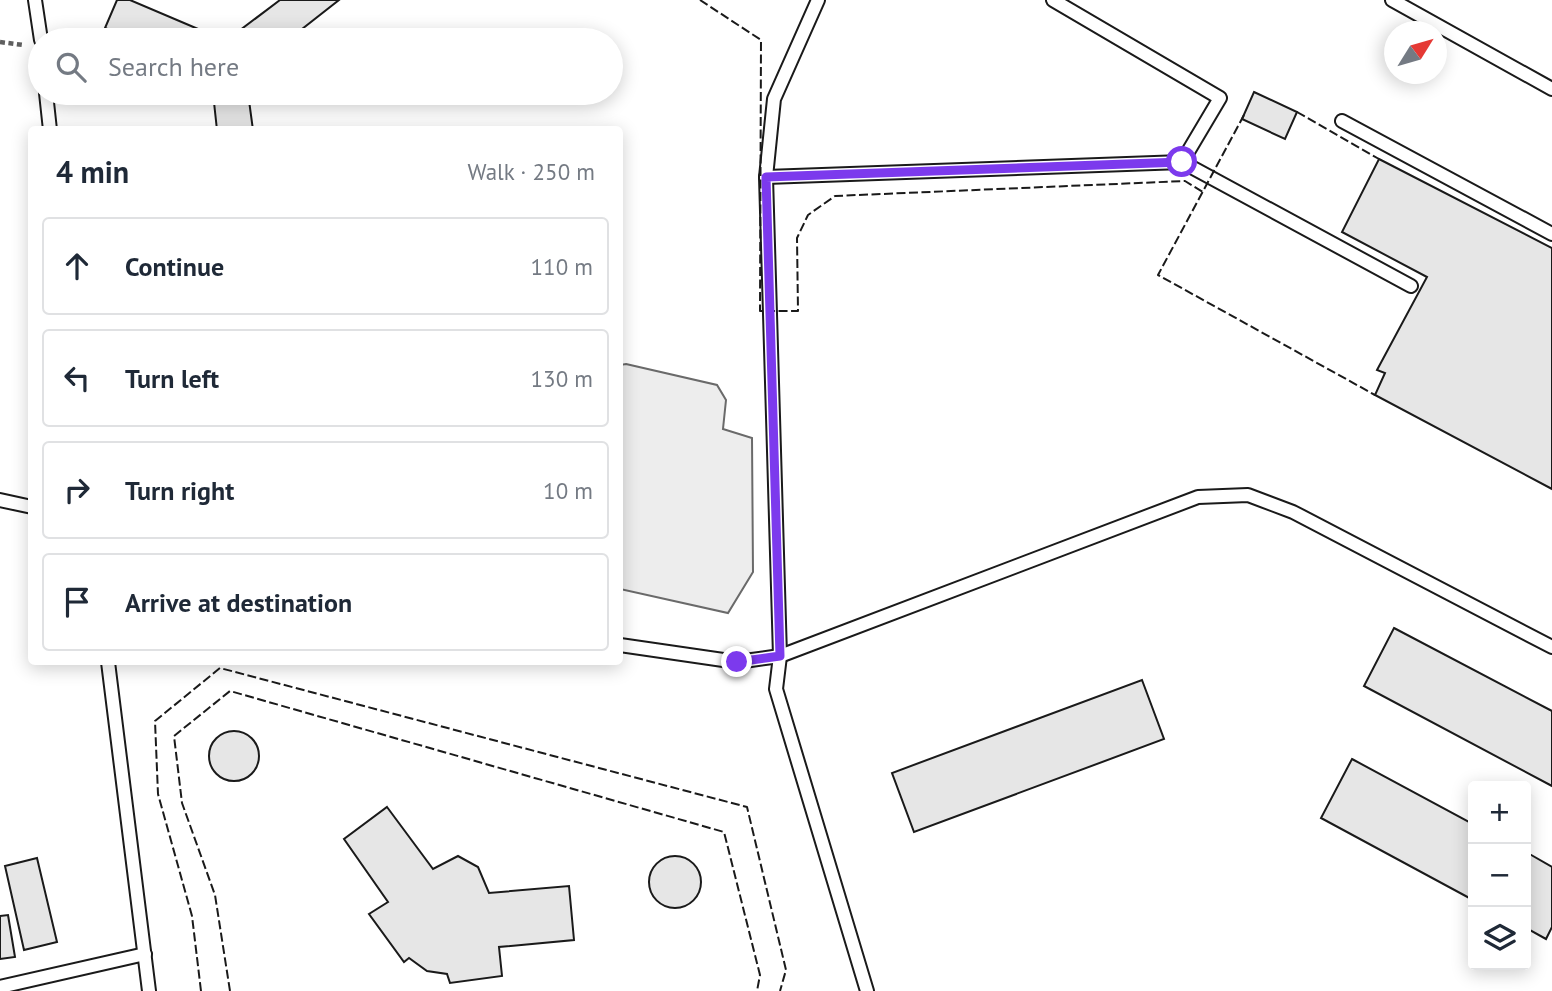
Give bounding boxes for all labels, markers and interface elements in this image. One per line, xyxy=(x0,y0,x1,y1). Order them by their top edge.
north arrow xyxy=(1384,21,1447,84)
search box xyxy=(28,28,623,105)
icon: search xyxy=(52,48,90,86)
text: Search here xyxy=(108,50,239,83)
route start xyxy=(1166,146,1197,177)
text: 4 min xyxy=(56,152,129,191)
text: Walk · 250 m xyxy=(468,157,595,186)
icon: ahead xyxy=(58,247,96,285)
text: Continue xyxy=(125,250,224,283)
text: 110 m xyxy=(531,252,593,281)
icon: left xyxy=(58,359,96,397)
text: Turn left xyxy=(125,362,219,395)
text: 130 m xyxy=(531,364,593,393)
icon: right xyxy=(58,471,96,509)
text: Turn right xyxy=(125,474,234,507)
text: 10 m xyxy=(543,476,593,505)
icon: arrive xyxy=(58,583,96,621)
text: Arrive at destination xyxy=(125,586,352,619)
route end xyxy=(721,646,752,677)
map controls xyxy=(1468,781,1531,970)
button: + xyxy=(1468,781,1531,844)
button: − xyxy=(1468,844,1531,907)
button: layers xyxy=(1468,907,1531,970)

